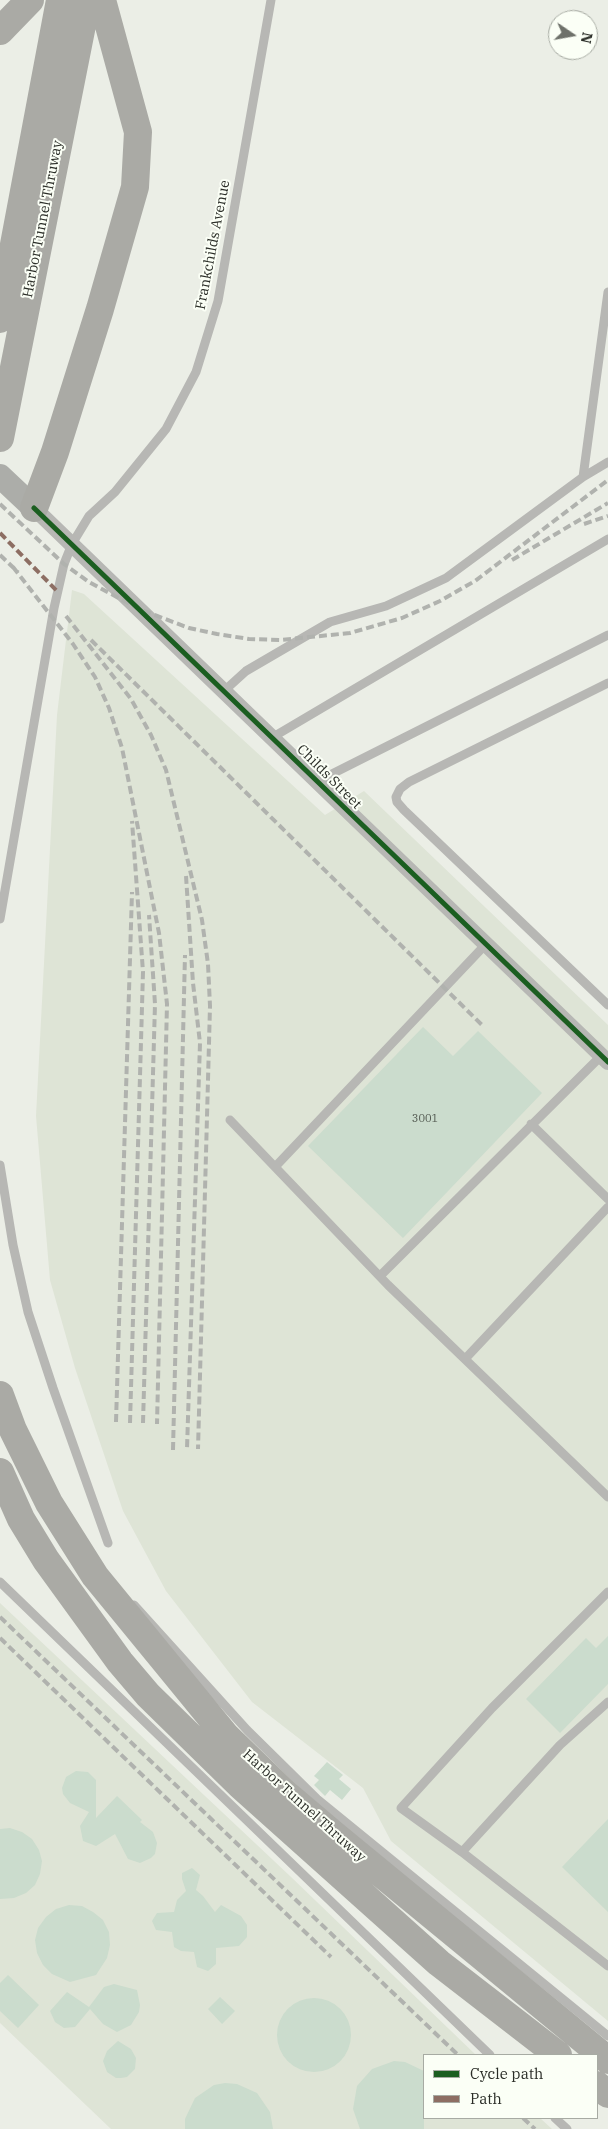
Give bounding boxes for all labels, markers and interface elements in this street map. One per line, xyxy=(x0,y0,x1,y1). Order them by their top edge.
north arrow xyxy=(548,10,598,60)
text: N xyxy=(577,31,597,45)
street label: Harbor Tunnel Thruway xyxy=(20,139,66,299)
street label: Frankchilds Avenue xyxy=(192,179,234,311)
street label: Childs Street xyxy=(293,741,365,813)
house number: 3001 xyxy=(412,1112,438,1126)
street label: Harbor Tunnel Thruway xyxy=(239,1746,369,1866)
legend xyxy=(423,2054,598,2119)
text: Cycle path xyxy=(470,2064,543,2083)
text: Path xyxy=(470,2089,502,2108)

